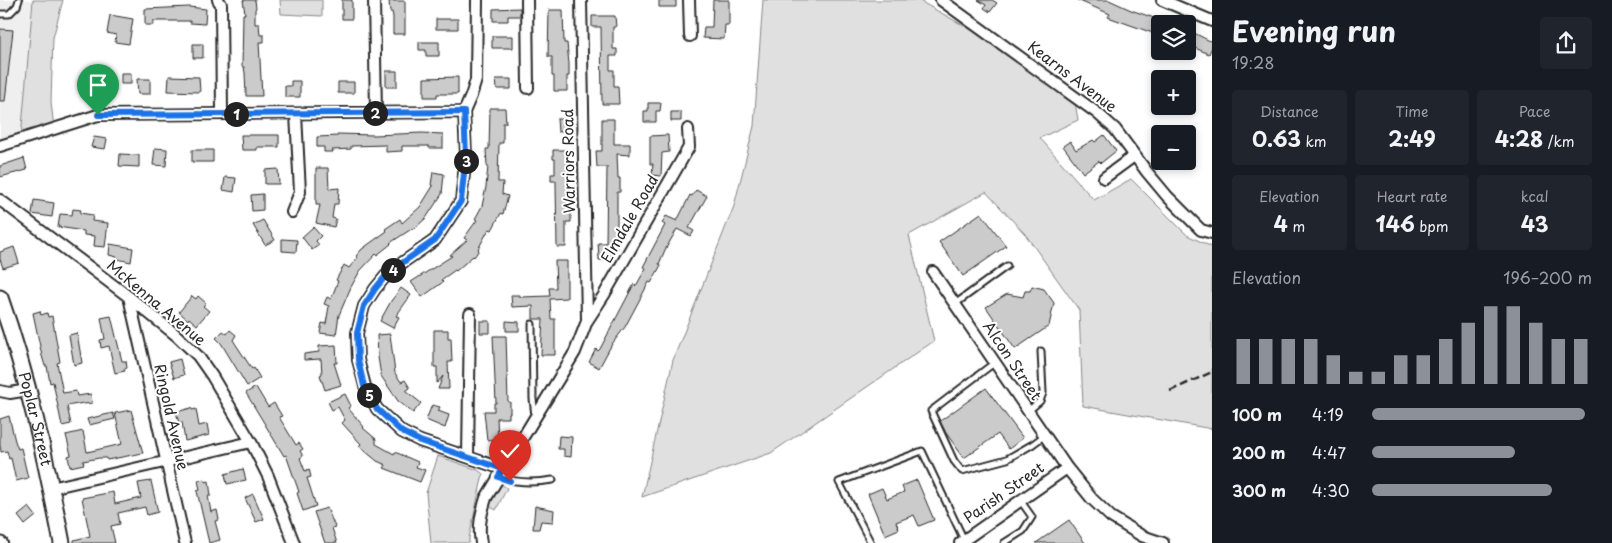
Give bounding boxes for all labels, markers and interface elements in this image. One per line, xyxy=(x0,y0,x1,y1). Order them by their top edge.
text: Evening run xyxy=(1232,9,1396,52)
map controls xyxy=(1151,15,1196,170)
button: layers xyxy=(1151,15,1196,60)
button: share xyxy=(1540,17,1592,69)
street label: Kearns Avenue xyxy=(1023,35,1122,117)
text: 19:28 xyxy=(1232,50,1274,74)
pin xyxy=(77,64,119,115)
button: + xyxy=(1151,70,1196,115)
icon: arrive xyxy=(84,71,112,99)
pin: 2 xyxy=(362,100,388,126)
text: Distance xyxy=(1260,101,1319,122)
text: Time xyxy=(1395,101,1429,122)
text: Pace xyxy=(1519,101,1550,122)
pin: 1 xyxy=(224,102,248,126)
text: 2 xyxy=(371,103,380,124)
text: 1 xyxy=(233,104,240,125)
street label: Warriors Road xyxy=(555,108,580,213)
text: 0.63 xyxy=(1252,122,1301,154)
text: 2:49 xyxy=(1388,122,1436,154)
text: 4:28 xyxy=(1495,122,1543,154)
button: − xyxy=(1151,125,1196,170)
text: km xyxy=(1301,131,1327,152)
text: /km xyxy=(1543,131,1575,152)
pin: 3 xyxy=(454,148,478,174)
text: 3 xyxy=(462,151,471,172)
street label: Elmdale Road xyxy=(594,170,663,267)
text: Elevation xyxy=(1259,186,1320,207)
text: Heart rate xyxy=(1377,186,1447,207)
text: kcal xyxy=(1521,186,1549,207)
text: 4 xyxy=(1274,207,1288,239)
text: 146 xyxy=(1375,207,1415,239)
text: 43 xyxy=(1521,207,1549,239)
text: m xyxy=(1288,216,1305,237)
text: bpm xyxy=(1415,216,1448,237)
street label: McKenna Avenue xyxy=(102,253,212,350)
pin: 4 xyxy=(380,258,406,282)
text: 4 xyxy=(389,260,398,281)
text: Elevation xyxy=(1232,265,1301,289)
text: 196–200 m xyxy=(1503,265,1592,289)
street label: Alcon Street xyxy=(978,316,1048,404)
street label: Ringold Avenue xyxy=(149,361,196,472)
street label: Poplar Street xyxy=(14,369,59,468)
pin: 5 xyxy=(356,382,382,408)
text: 5 xyxy=(365,385,374,406)
text: 100 m xyxy=(1232,402,1282,426)
text: 4:19 xyxy=(1312,402,1344,426)
pin xyxy=(489,430,531,481)
icon: check xyxy=(496,437,524,465)
text: 200 m xyxy=(1232,440,1286,464)
text: 4:47 xyxy=(1312,440,1346,464)
street label: Parish Street xyxy=(958,456,1048,528)
text: 300 m xyxy=(1232,478,1286,502)
text: 4:30 xyxy=(1312,478,1349,502)

